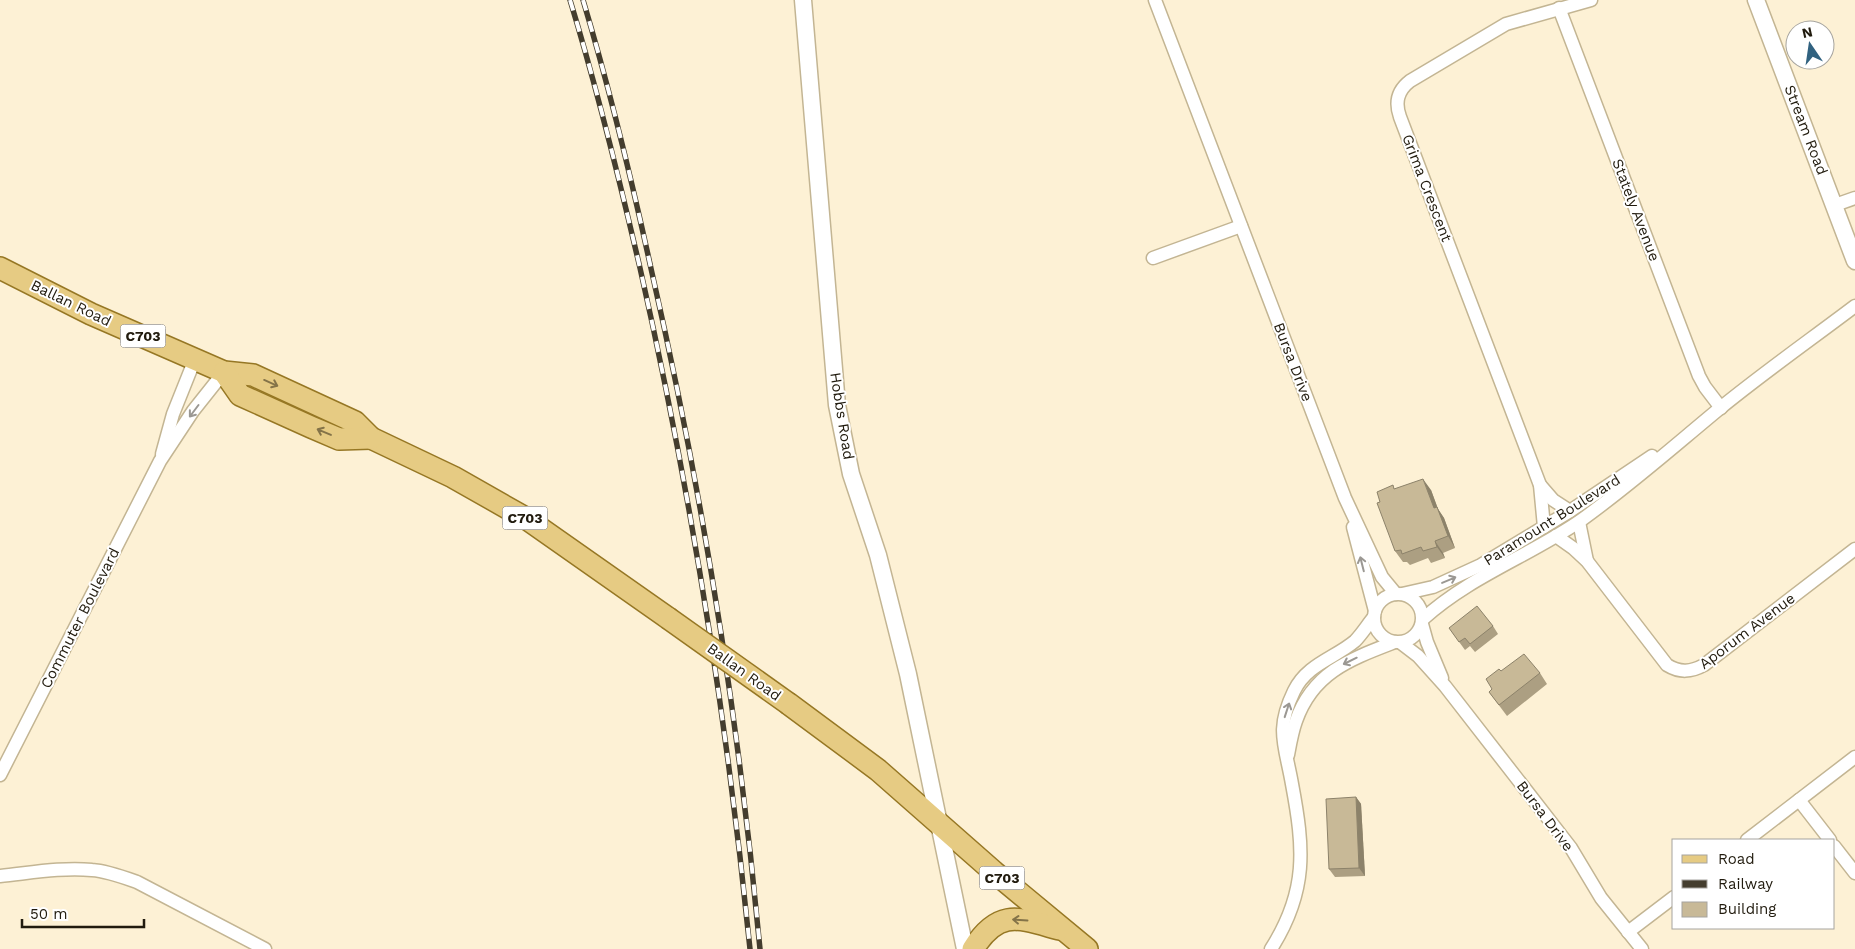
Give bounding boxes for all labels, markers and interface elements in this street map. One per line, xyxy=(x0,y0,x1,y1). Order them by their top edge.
north arrow xyxy=(1785,20,1835,70)
text: N xyxy=(1800,23,1814,41)
street label: Stream Road xyxy=(1781,82,1831,178)
street label: Grima Crescent xyxy=(1398,132,1456,245)
street label: Stately Avenue xyxy=(1608,156,1664,264)
street label: Ballan Road xyxy=(28,276,114,330)
street label: Bursa Drive xyxy=(1270,320,1316,404)
road number: C703 xyxy=(120,324,166,348)
street label: Hobbs Road xyxy=(826,371,858,461)
one-way arrow xyxy=(263,379,278,389)
one-way arrow xyxy=(189,404,199,418)
one-way arrow xyxy=(317,427,332,437)
street label: Paramount Boulevard xyxy=(1480,471,1624,569)
road number: C703 xyxy=(502,506,548,530)
street label: Commuter Boulevard xyxy=(37,545,123,691)
one-way arrow xyxy=(1357,556,1366,572)
one-way arrow xyxy=(1441,575,1456,585)
street label: Aporum Avenue xyxy=(1695,589,1799,673)
street label: Ballan Road xyxy=(704,639,784,705)
one-way arrow xyxy=(1343,656,1358,666)
one-way arrow xyxy=(1283,703,1292,718)
street label: Bursa Drive xyxy=(1513,777,1577,855)
legend xyxy=(1672,839,1835,929)
text: Road xyxy=(1718,850,1755,868)
road number: C703 xyxy=(980,866,1024,890)
text: Railway xyxy=(1718,875,1773,893)
scale bar xyxy=(22,896,145,928)
text: Building xyxy=(1718,900,1776,918)
text: 50 m xyxy=(30,905,67,923)
one-way arrow xyxy=(1012,915,1028,925)

